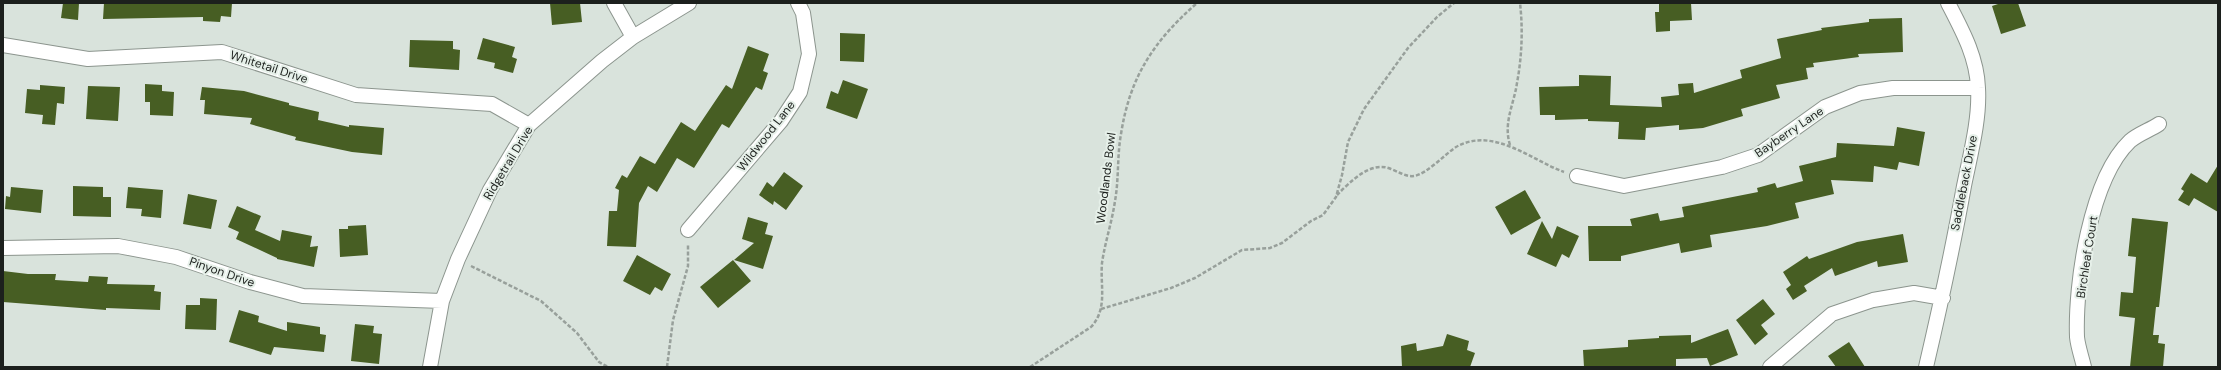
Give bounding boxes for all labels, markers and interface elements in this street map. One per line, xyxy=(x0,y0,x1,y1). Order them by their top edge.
street label: Whitetail Drive xyxy=(228,47,310,87)
street label: Wildwood Lane xyxy=(733,97,799,174)
street label: Bayberry Lane xyxy=(1751,103,1827,161)
street label: Ridgetrail Drive xyxy=(480,123,536,203)
street label: Woodlands Bowl xyxy=(1092,132,1120,224)
street label: Saddleback Drive xyxy=(1947,134,1981,232)
street label: Birchleaf Court xyxy=(2073,214,2101,299)
street label: Pinyon Drive xyxy=(187,253,257,291)

